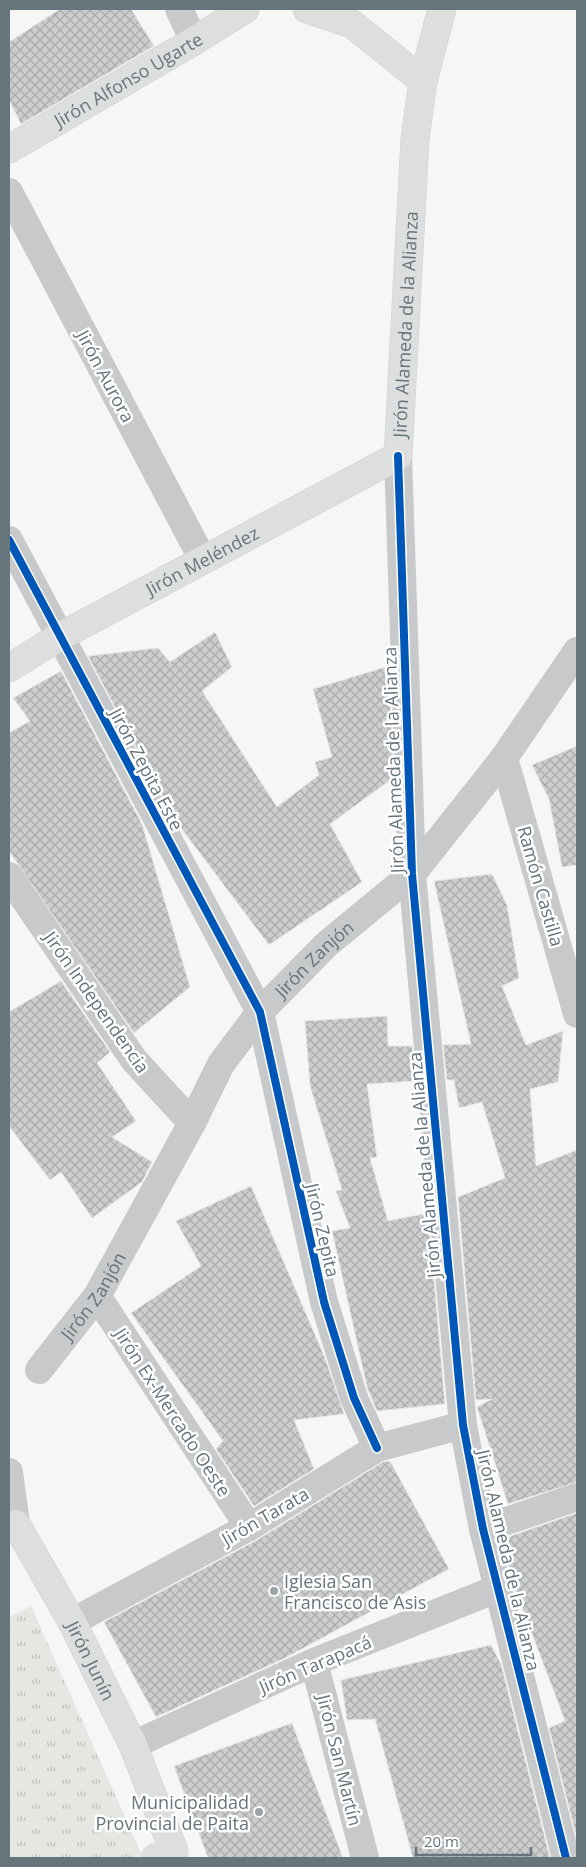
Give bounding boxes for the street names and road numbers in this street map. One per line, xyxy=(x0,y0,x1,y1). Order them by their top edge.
street label: Jirón Alfonso Ugarte xyxy=(48,27,207,133)
street label: Jirón Alameda de la Alianza xyxy=(387,210,423,440)
street label: Jirón Aurora xyxy=(71,324,140,426)
street label: Jirón Meléndez xyxy=(140,521,263,602)
street label: Jirón Alameda de la Alianza xyxy=(377,646,409,876)
street label: Jirón Zepita Este xyxy=(104,702,189,834)
street label: Ramón Castilla xyxy=(512,823,570,949)
street label: Jirón Zanjón xyxy=(268,915,359,1004)
street label: Jirón Independencia xyxy=(38,925,155,1078)
street label: Jirón Alameda de la Alianza xyxy=(402,1051,446,1281)
street label: Jirón Zepita xyxy=(300,1179,345,1279)
street label: Jirón Zanjón xyxy=(54,1248,131,1346)
street label: Jirón Ex-Mercado Oeste xyxy=(108,1321,237,1501)
street label: Jirón Alameda de la Alianza xyxy=(471,1445,546,1673)
street label: Jirón Tarata xyxy=(215,1481,313,1552)
street label: Jirón Junín xyxy=(60,1615,121,1704)
street label: Jirón Tarapacá xyxy=(253,1629,375,1699)
street label: Jirón San Martín xyxy=(312,1690,368,1828)

